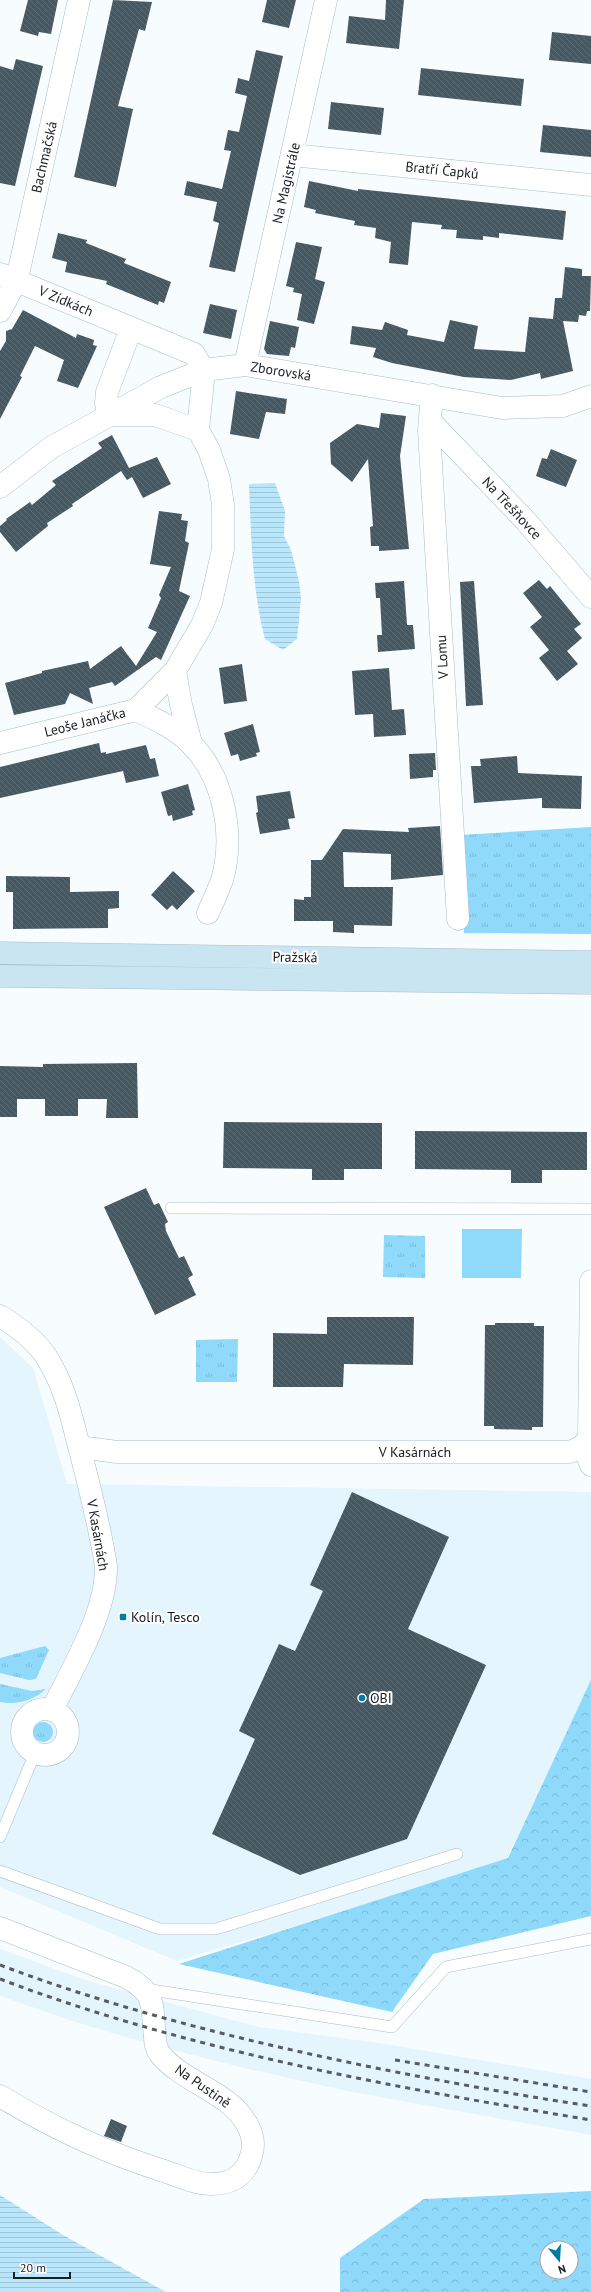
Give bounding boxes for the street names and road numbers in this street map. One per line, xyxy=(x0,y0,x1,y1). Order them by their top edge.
street label: Bachmačská xyxy=(27,119,61,195)
street label: Na Magistrále xyxy=(268,141,304,225)
street label: Bratří Čapků xyxy=(405,157,479,183)
street label: V Zídkách xyxy=(35,281,96,321)
street label: Zborovská xyxy=(249,357,313,385)
street label: Na Třešňovce xyxy=(478,473,546,543)
street label: V Lomu xyxy=(432,635,452,680)
street label: Leoše Janáčka xyxy=(42,703,128,741)
street label: Pražská xyxy=(272,948,318,966)
street label: V Kasárnách xyxy=(378,1443,451,1461)
street label: V Kasárnách xyxy=(83,1497,113,1572)
street label: Na Pustině xyxy=(172,2060,234,2112)

